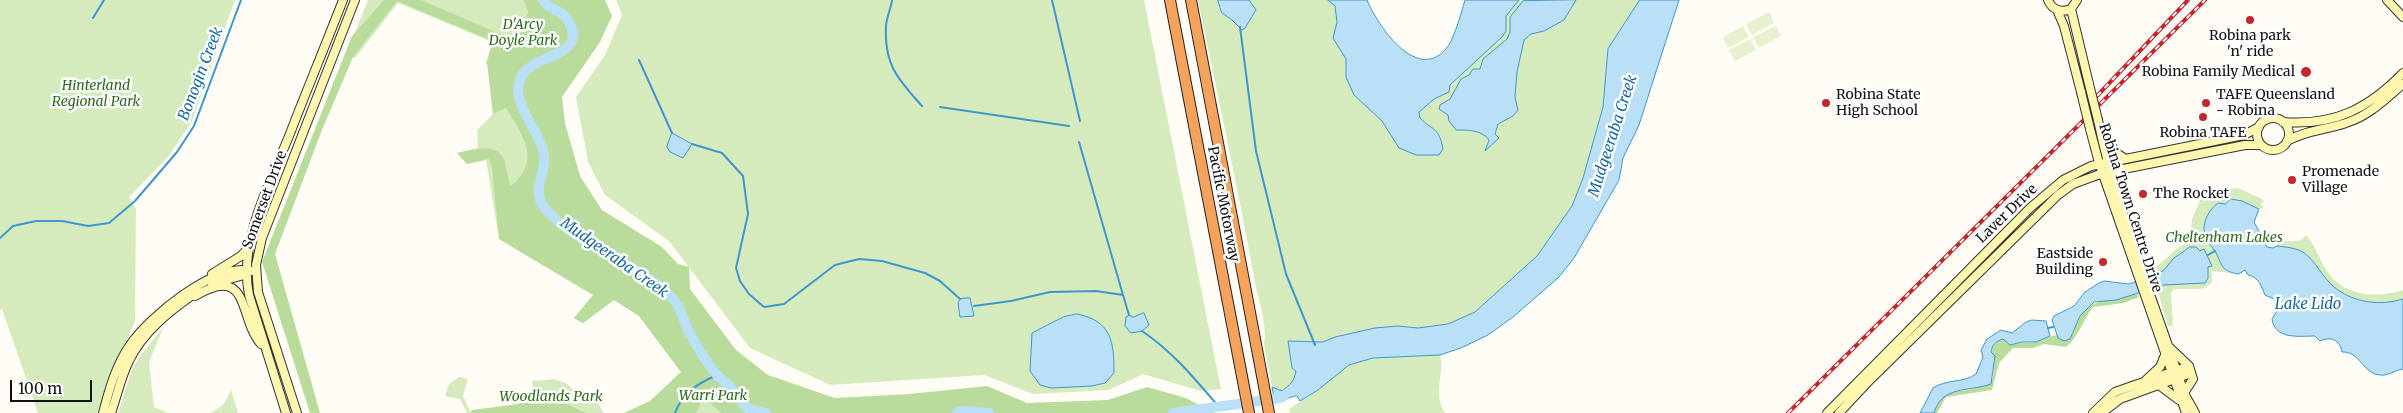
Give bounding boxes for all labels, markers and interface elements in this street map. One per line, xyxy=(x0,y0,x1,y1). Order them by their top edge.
marker: Robina park 'n' ride xyxy=(2244,14,2256,26)
park label: D'Arcy Doyle Park xyxy=(489,17,557,49)
water label: Bonogin Creek xyxy=(175,25,227,123)
place label: Robina park 'n' ride xyxy=(2209,28,2291,60)
place label: Robina Family Medical xyxy=(2142,64,2295,80)
marker: Robina Family Medical xyxy=(2299,65,2313,79)
water label: Mudgeeraba Creek xyxy=(1585,73,1641,199)
park label: Hinterland Regional Park xyxy=(52,78,140,110)
place label: Robina State High School xyxy=(1836,87,1920,120)
place label: TAFE Queensland - Robina xyxy=(2216,87,2335,120)
marker: Robina State High School xyxy=(1820,97,1832,109)
marker: TAFE Queensland - Robina xyxy=(2200,97,2212,109)
marker: Robina TAFE xyxy=(2197,111,2209,123)
street label: Robina Town Centre Drive xyxy=(2095,121,2165,295)
place label: Robina TAFE xyxy=(2160,125,2246,141)
street label: Pacific Motorway xyxy=(1204,145,1242,263)
street label: Somerset Drive xyxy=(239,149,291,251)
place label: Promenade Village xyxy=(2302,164,2379,196)
marker: Promenade Village xyxy=(2286,174,2298,186)
street label: Laver Drive xyxy=(1973,181,2041,247)
place label: The Rocket xyxy=(2153,186,2229,202)
marker: The Rocket xyxy=(2137,188,2149,200)
water label: Mudgeeraba Creek xyxy=(557,214,671,302)
park label: Cheltenham Lakes xyxy=(2165,230,2283,246)
place label: Eastside Building xyxy=(2035,246,2093,278)
marker: Eastside Building xyxy=(2097,256,2109,268)
water label: Lake Lido xyxy=(2275,296,2341,314)
scale bar xyxy=(12,370,95,402)
text: 100 m xyxy=(18,379,62,398)
park label: Warri Park xyxy=(679,388,747,404)
park label: Woodlands Park xyxy=(499,389,603,405)

